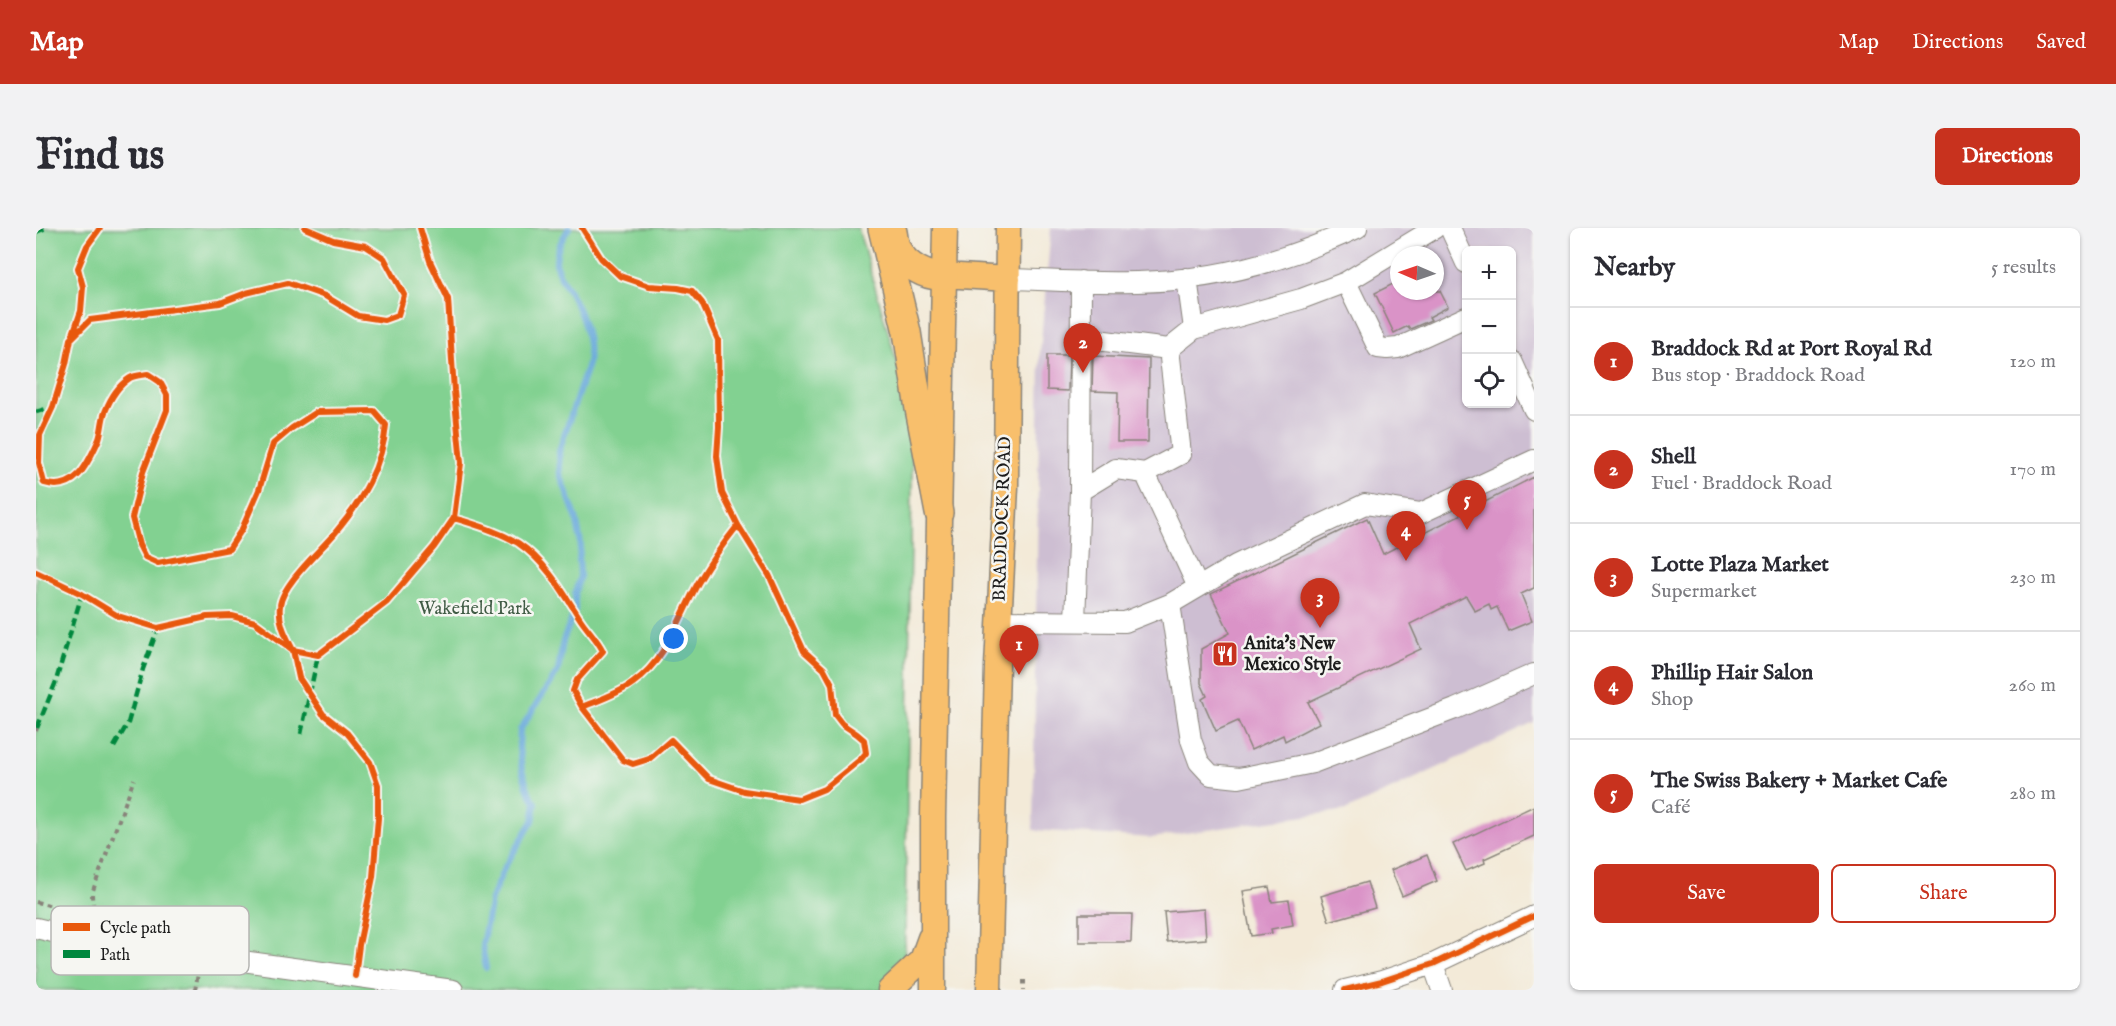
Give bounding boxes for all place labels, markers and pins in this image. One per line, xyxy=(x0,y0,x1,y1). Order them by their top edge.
pin: 2 xyxy=(1064,324,1102,373)
pin: 5 xyxy=(1448,480,1486,530)
pin: 4 xyxy=(1386,512,1426,561)
pin: 3 xyxy=(1300,578,1340,628)
pin: 1 xyxy=(1000,626,1038,675)
place label: Anita's New Mexico Style xyxy=(1243,633,1342,677)
restaurant icon: Anita's New Mexico Style xyxy=(1210,639,1240,669)

